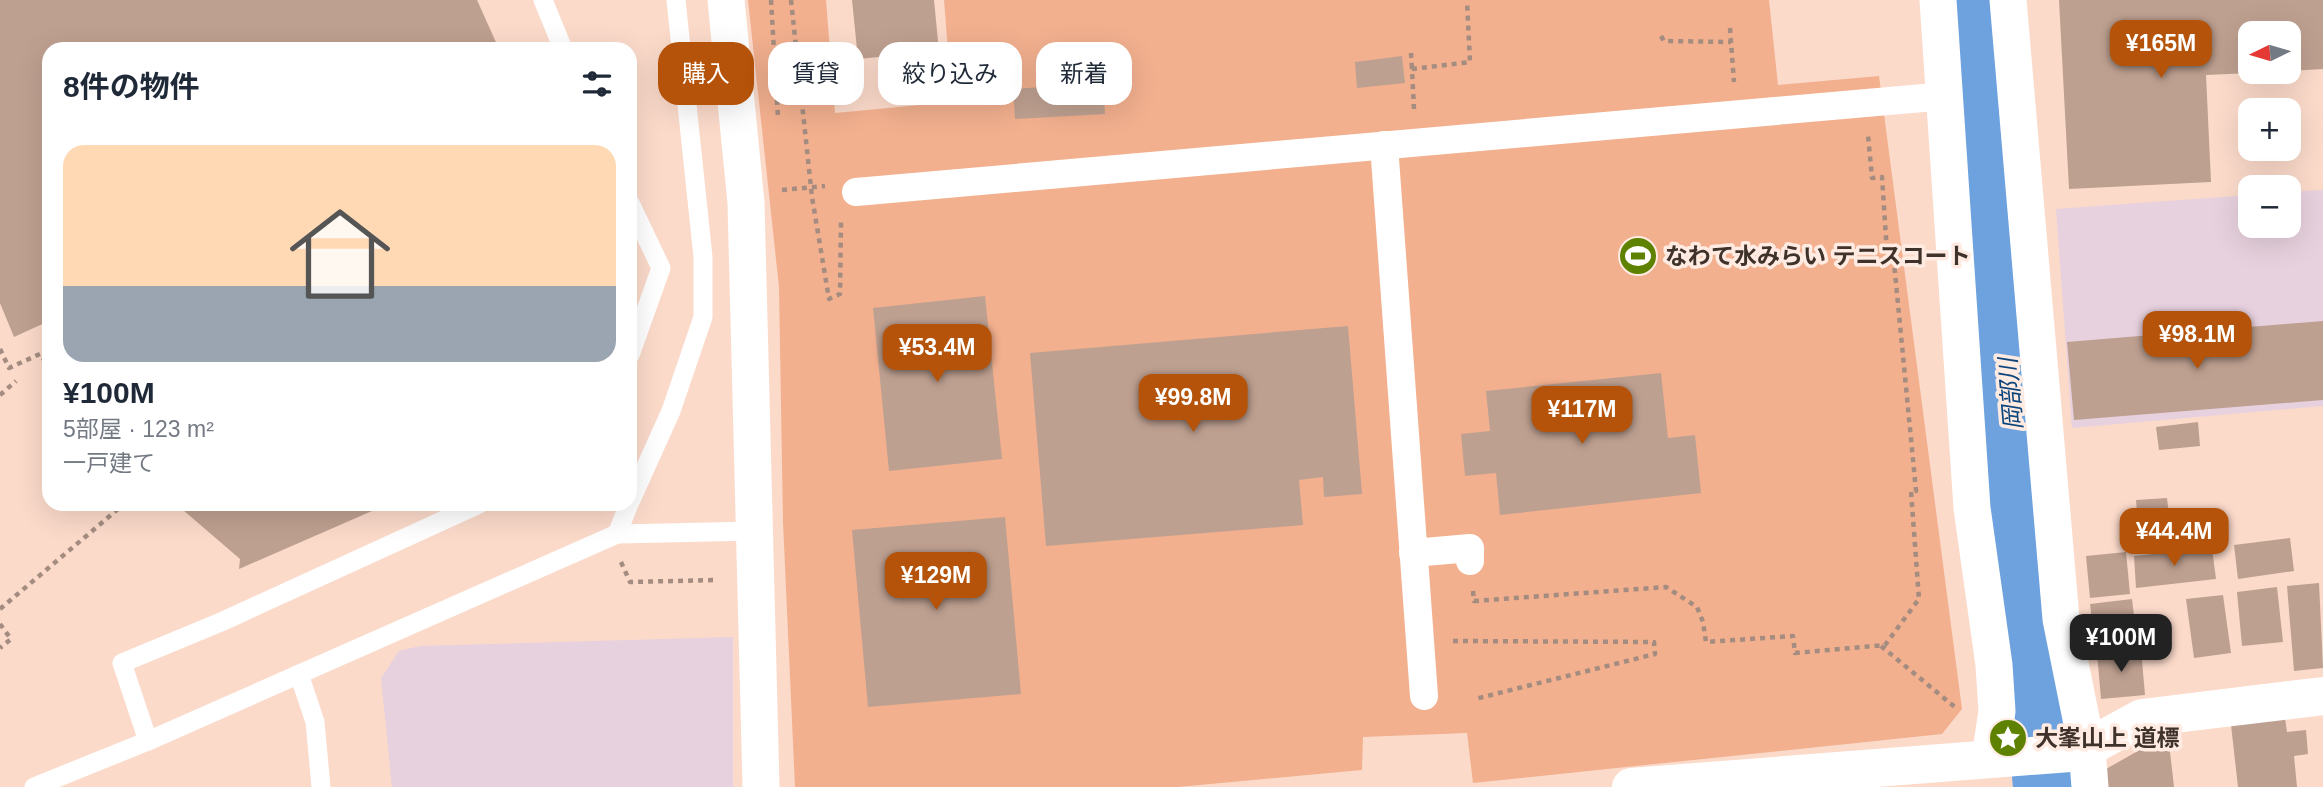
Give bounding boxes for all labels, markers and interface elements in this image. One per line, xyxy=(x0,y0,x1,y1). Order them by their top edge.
pin: ¥165M xyxy=(2112,20,2210,80)
north arrow xyxy=(2238,21,2301,84)
map controls xyxy=(2238,21,2301,238)
text: ¥165M xyxy=(2126,30,2196,56)
chip: 購入 xyxy=(658,42,754,105)
chip: 賃貸 xyxy=(768,42,864,105)
chip: 絞り込み xyxy=(878,42,1022,105)
chip: 新着 xyxy=(1036,42,1132,105)
icon: filters xyxy=(578,65,616,103)
text: 8件の物件 xyxy=(63,70,200,103)
button: + xyxy=(2238,98,2301,161)
button: − xyxy=(2238,175,2301,238)
icon: home xyxy=(277,191,403,317)
sports icon: なわて水みらい テニスコート xyxy=(1617,235,1659,277)
place label: なわて水みらい テニスコート xyxy=(1665,243,1970,269)
pin: ¥98.1M xyxy=(2140,312,2254,371)
text: ¥98.1M xyxy=(2159,321,2235,347)
pin: ¥53.4M xyxy=(880,324,994,384)
text: ¥53.4M xyxy=(899,334,975,360)
water label: 岡部川 xyxy=(1994,354,2027,431)
pin: ¥99.8M xyxy=(1136,374,1250,434)
text: ¥100M xyxy=(63,376,155,409)
text: ¥99.8M xyxy=(1155,384,1231,410)
pin: ¥117M xyxy=(1533,386,1631,446)
text: ¥117M xyxy=(1547,396,1617,422)
text: 5部屋 · 123 m² xyxy=(63,416,214,442)
text: 一戸建て xyxy=(63,450,155,476)
pin: ¥44.4M xyxy=(2117,508,2231,568)
text: ¥44.4M xyxy=(2136,518,2212,544)
pin: ¥129M xyxy=(887,552,985,612)
text: ¥129M xyxy=(901,562,971,588)
pin: ¥100M xyxy=(2072,614,2170,674)
text: ¥100M xyxy=(2086,624,2156,650)
place icon: 大峯山上 道標 xyxy=(1987,717,2029,759)
place label: 大峯山上 道標 xyxy=(2035,725,2179,751)

